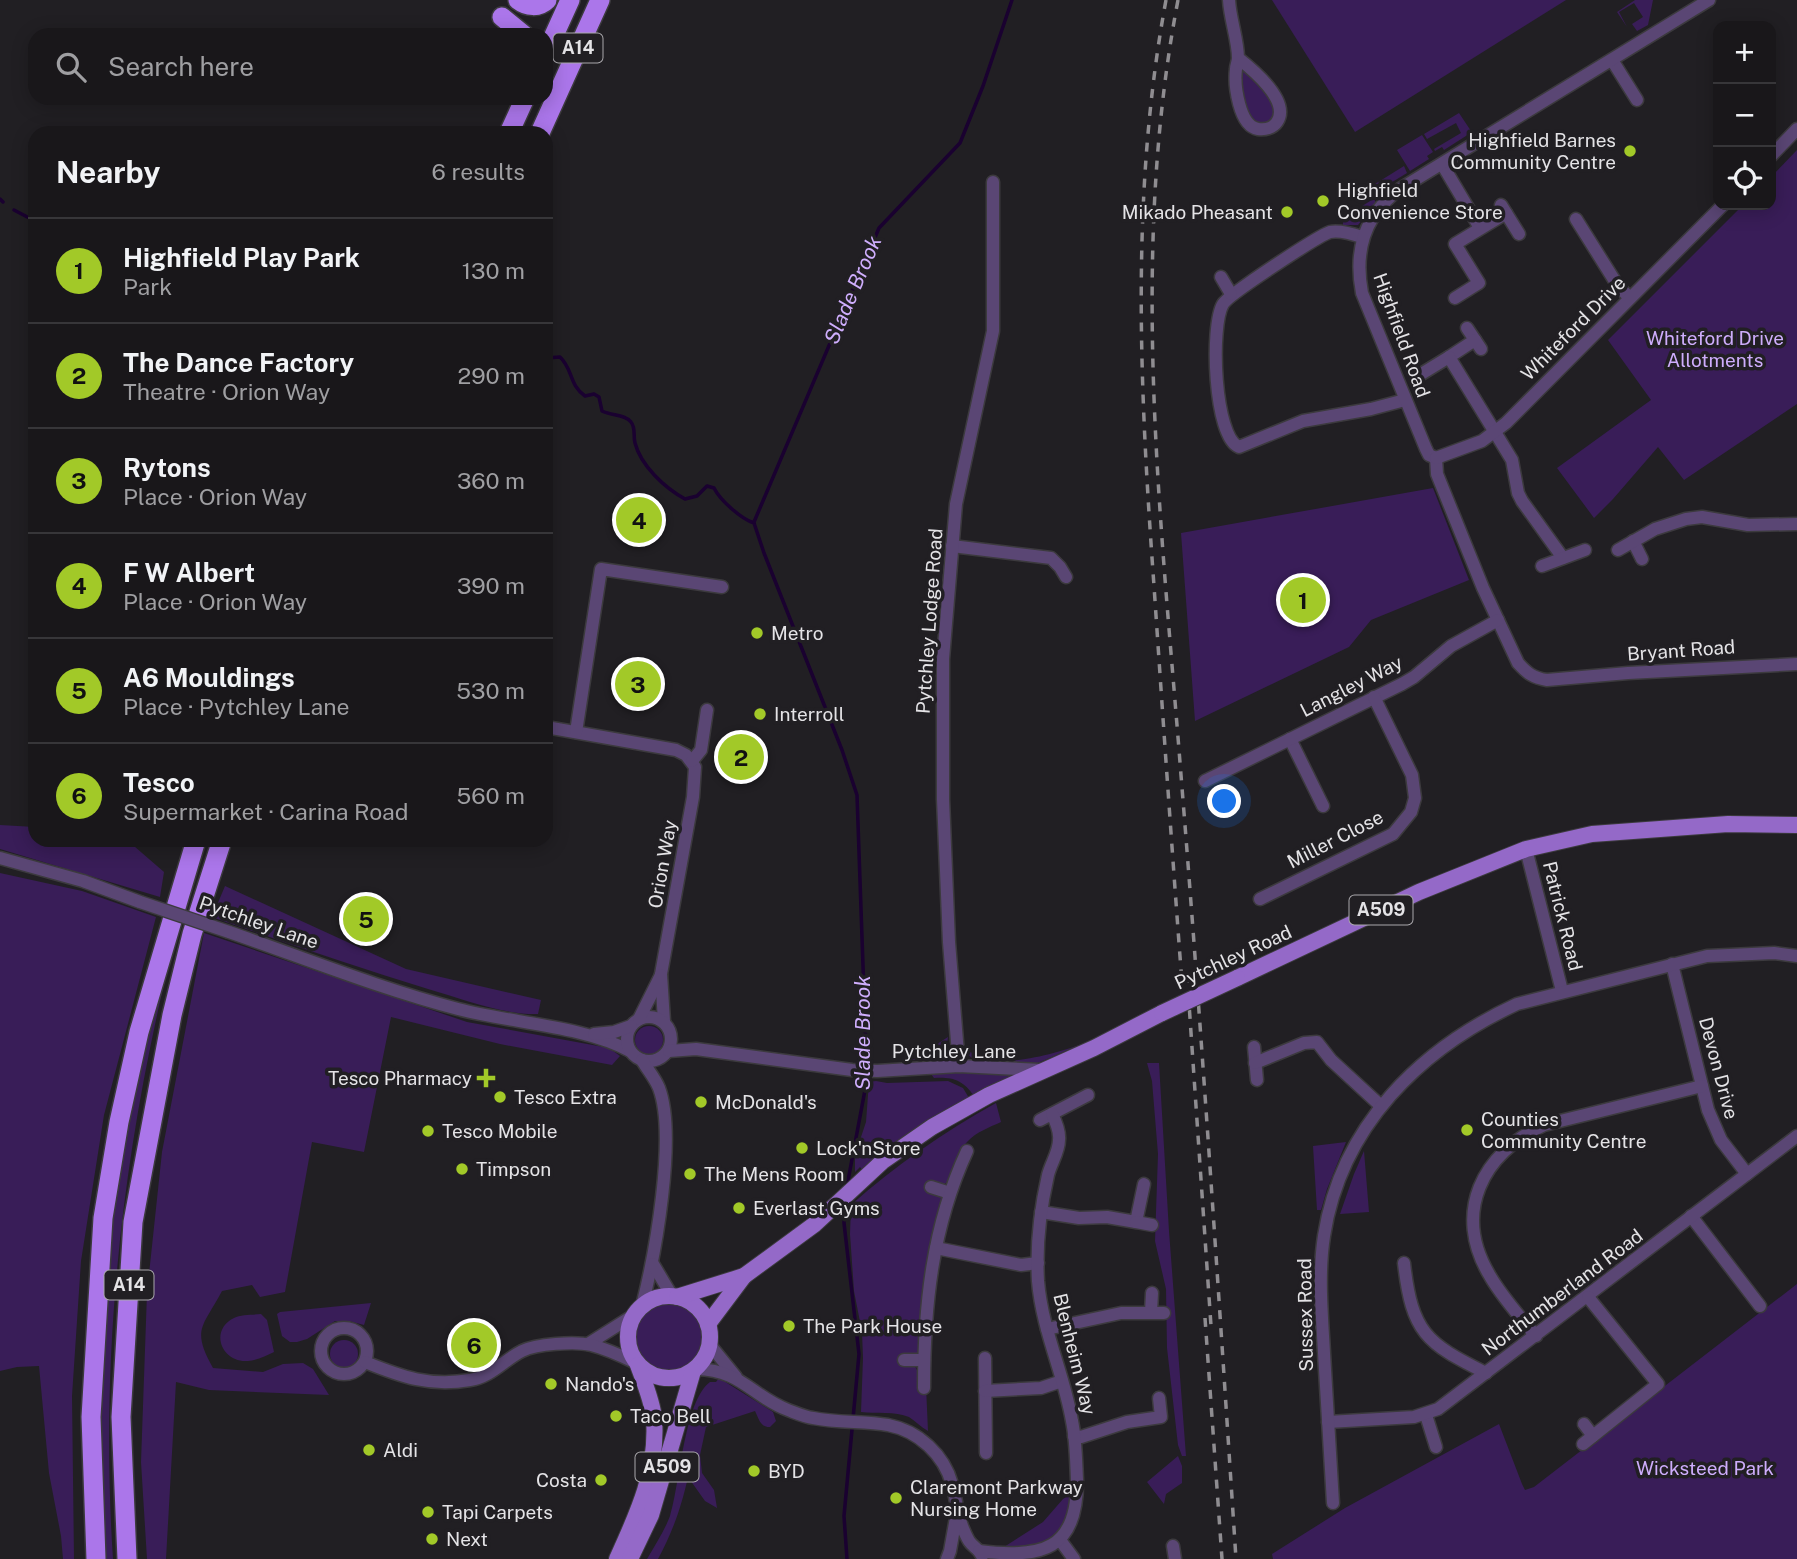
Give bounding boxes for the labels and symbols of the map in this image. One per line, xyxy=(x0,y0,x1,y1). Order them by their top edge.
road number: A14 xyxy=(554,33,602,62)
place label: Highfield Barnes Community Centre xyxy=(1451,129,1616,173)
marker: Highfield Barnes Community Centre xyxy=(1622,143,1638,159)
place label: Highfield Convenience Store xyxy=(1337,179,1503,223)
marker: Highfield Convenience Store xyxy=(1315,193,1331,209)
place label: Mikado Pheasant xyxy=(1122,201,1273,223)
marker: Mikado Pheasant xyxy=(1279,204,1295,220)
water label: Slade Brook xyxy=(819,231,887,348)
street label: Highfield Road xyxy=(1369,270,1435,400)
street label: Whiteford Drive xyxy=(1516,271,1630,385)
park label: Whiteford Drive Allotments xyxy=(1646,327,1784,371)
pin: 4 xyxy=(616,494,662,546)
street label: Pytchley Lodge Road xyxy=(912,527,946,715)
pin: 1 xyxy=(1280,574,1326,626)
place label: Metro xyxy=(771,622,823,644)
marker: Metro xyxy=(749,625,765,641)
street label: Bryant Road xyxy=(1626,635,1736,665)
street label: Langley Way xyxy=(1296,651,1406,721)
pin: 3 xyxy=(615,658,661,710)
place label: Interroll xyxy=(774,703,845,725)
marker: Interroll xyxy=(752,706,768,722)
pin: 2 xyxy=(718,731,764,783)
your location xyxy=(1207,784,1241,818)
street label: Miller Close xyxy=(1283,805,1387,873)
street label: Orion Way xyxy=(643,818,681,910)
street label: Patrick Road xyxy=(1539,859,1587,973)
street label: Pytchley Lane xyxy=(197,891,321,953)
pin: 5 xyxy=(343,893,389,945)
road number: A509 xyxy=(1350,896,1412,925)
street label: Pytchley Road xyxy=(1171,920,1295,994)
water label: Slade Brook xyxy=(850,975,875,1091)
street label: Devon Drive xyxy=(1695,1014,1743,1122)
street label: Pytchley Lane xyxy=(892,1040,1016,1062)
place label: Tesco Pharmacy xyxy=(328,1067,472,1089)
marker: Tesco Pharmacy xyxy=(478,1070,494,1086)
place label: Tesco Extra xyxy=(514,1086,617,1108)
marker: Tesco Extra xyxy=(492,1089,508,1105)
place label: McDonald's xyxy=(715,1091,817,1113)
marker: McDonald's xyxy=(693,1094,709,1110)
place label: Counties Community Centre xyxy=(1481,1108,1646,1152)
place label: Tesco Mobile xyxy=(442,1120,557,1142)
marker: Counties Community Centre xyxy=(1459,1122,1475,1138)
marker: Tesco Mobile xyxy=(420,1123,436,1139)
place label: Lock'nStore xyxy=(816,1137,921,1159)
marker: Lock'nStore xyxy=(794,1140,810,1156)
place label: Timpson xyxy=(476,1158,551,1180)
marker: Timpson xyxy=(454,1161,470,1177)
place label: The Mens Room xyxy=(704,1163,844,1185)
marker: The Mens Room xyxy=(682,1166,698,1182)
place label: Everlast Gyms xyxy=(753,1197,880,1219)
marker: Everlast Gyms xyxy=(731,1200,747,1216)
street label: Northumberland Road xyxy=(1477,1224,1647,1360)
street label: Sussex Road xyxy=(1293,1258,1317,1372)
road number: A14 xyxy=(104,1270,154,1300)
street label: Blenheim Way xyxy=(1049,1291,1101,1417)
place label: The Park House xyxy=(803,1315,942,1337)
marker: The Park House xyxy=(781,1318,797,1334)
pin: 6 xyxy=(451,1319,497,1371)
place label: Nando's xyxy=(565,1373,634,1395)
marker: Nando's xyxy=(543,1376,559,1392)
place label: Taco Bell xyxy=(630,1405,711,1427)
marker: Taco Bell xyxy=(608,1408,624,1424)
place label: Aldi xyxy=(383,1439,418,1461)
marker: Aldi xyxy=(361,1442,377,1458)
road number: A509 xyxy=(636,1452,698,1482)
park label: Wicksteed Park xyxy=(1636,1457,1774,1479)
place label: BYD xyxy=(768,1460,805,1482)
marker: BYD xyxy=(746,1463,762,1479)
place label: Costa xyxy=(536,1469,587,1491)
marker: Costa xyxy=(593,1472,609,1488)
place label: Claremont Parkway Nursing Home xyxy=(910,1476,1083,1520)
marker: Claremont Parkway Nursing Home xyxy=(888,1490,904,1506)
place label: Tapi Carpets xyxy=(442,1501,553,1523)
marker: Tapi Carpets xyxy=(420,1504,436,1520)
place label: Next xyxy=(446,1528,488,1550)
marker: Next xyxy=(424,1531,440,1547)

